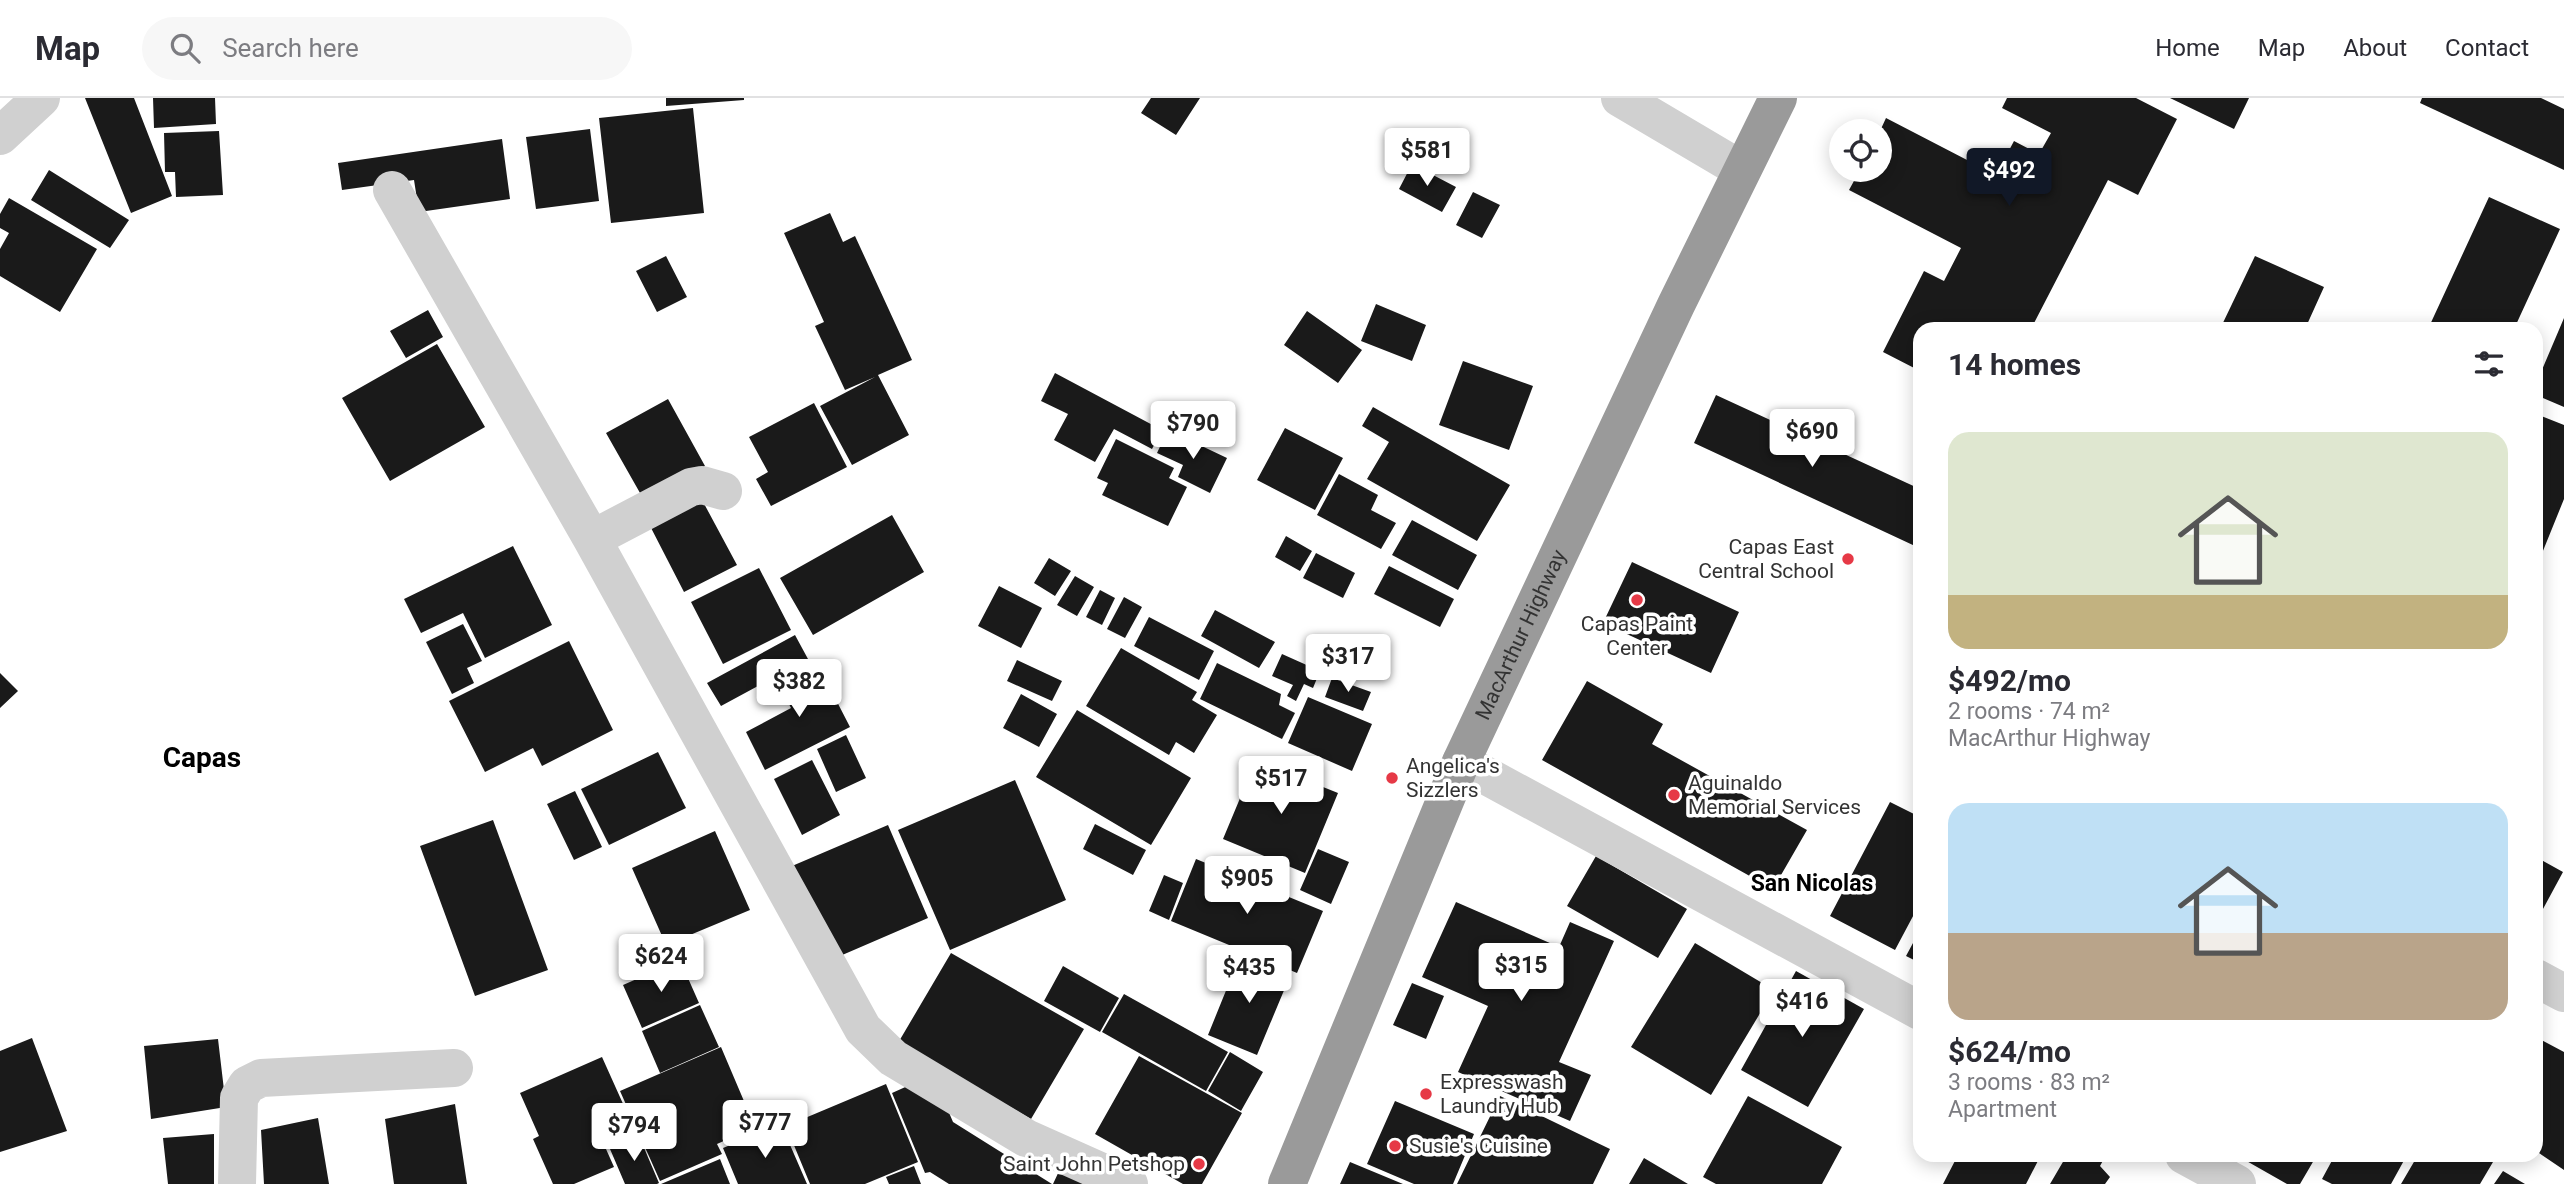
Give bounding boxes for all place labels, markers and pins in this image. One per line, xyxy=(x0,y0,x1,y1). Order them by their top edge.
pin: $581 xyxy=(1386,129,1468,188)
pin: $492 xyxy=(1968,148,2050,208)
pin: $790 xyxy=(1152,402,1234,461)
pin: $690 xyxy=(1771,410,1853,469)
place label: Capas East Central School xyxy=(1698,535,1834,583)
marker: Capas East Central School xyxy=(1840,551,1856,567)
marker: Capas Paint Center xyxy=(1629,592,1645,608)
place label: Capas Paint Center xyxy=(1581,612,1693,660)
pin: $317 xyxy=(1307,634,1389,694)
pin: $382 xyxy=(758,660,840,719)
place label: Angelica's Sizzlers xyxy=(1406,754,1500,802)
pin: $517 xyxy=(1240,756,1322,816)
marker: Angelica's Sizzlers xyxy=(1384,770,1400,786)
place label: Aguinaldo Memorial Services xyxy=(1688,771,1861,819)
marker: Aguinaldo Memorial Services xyxy=(1666,787,1682,803)
pin: $905 xyxy=(1206,856,1288,916)
pin: $624 xyxy=(620,934,702,994)
pin: $315 xyxy=(1480,944,1562,1003)
pin: $435 xyxy=(1208,946,1290,1005)
pin: $416 xyxy=(1761,979,1843,1039)
place label: Expresswash Laundry Hub xyxy=(1440,1070,1564,1118)
marker: Expresswash Laundry Hub xyxy=(1418,1086,1434,1102)
pin: $777 xyxy=(724,1100,806,1160)
pin: $794 xyxy=(593,1104,675,1163)
place label: Susie's Cuisine xyxy=(1409,1134,1548,1158)
marker: Susie's Cuisine xyxy=(1387,1138,1403,1154)
place label: Saint John Petshop xyxy=(1003,1152,1185,1176)
marker: Saint John Petshop xyxy=(1191,1156,1207,1172)

